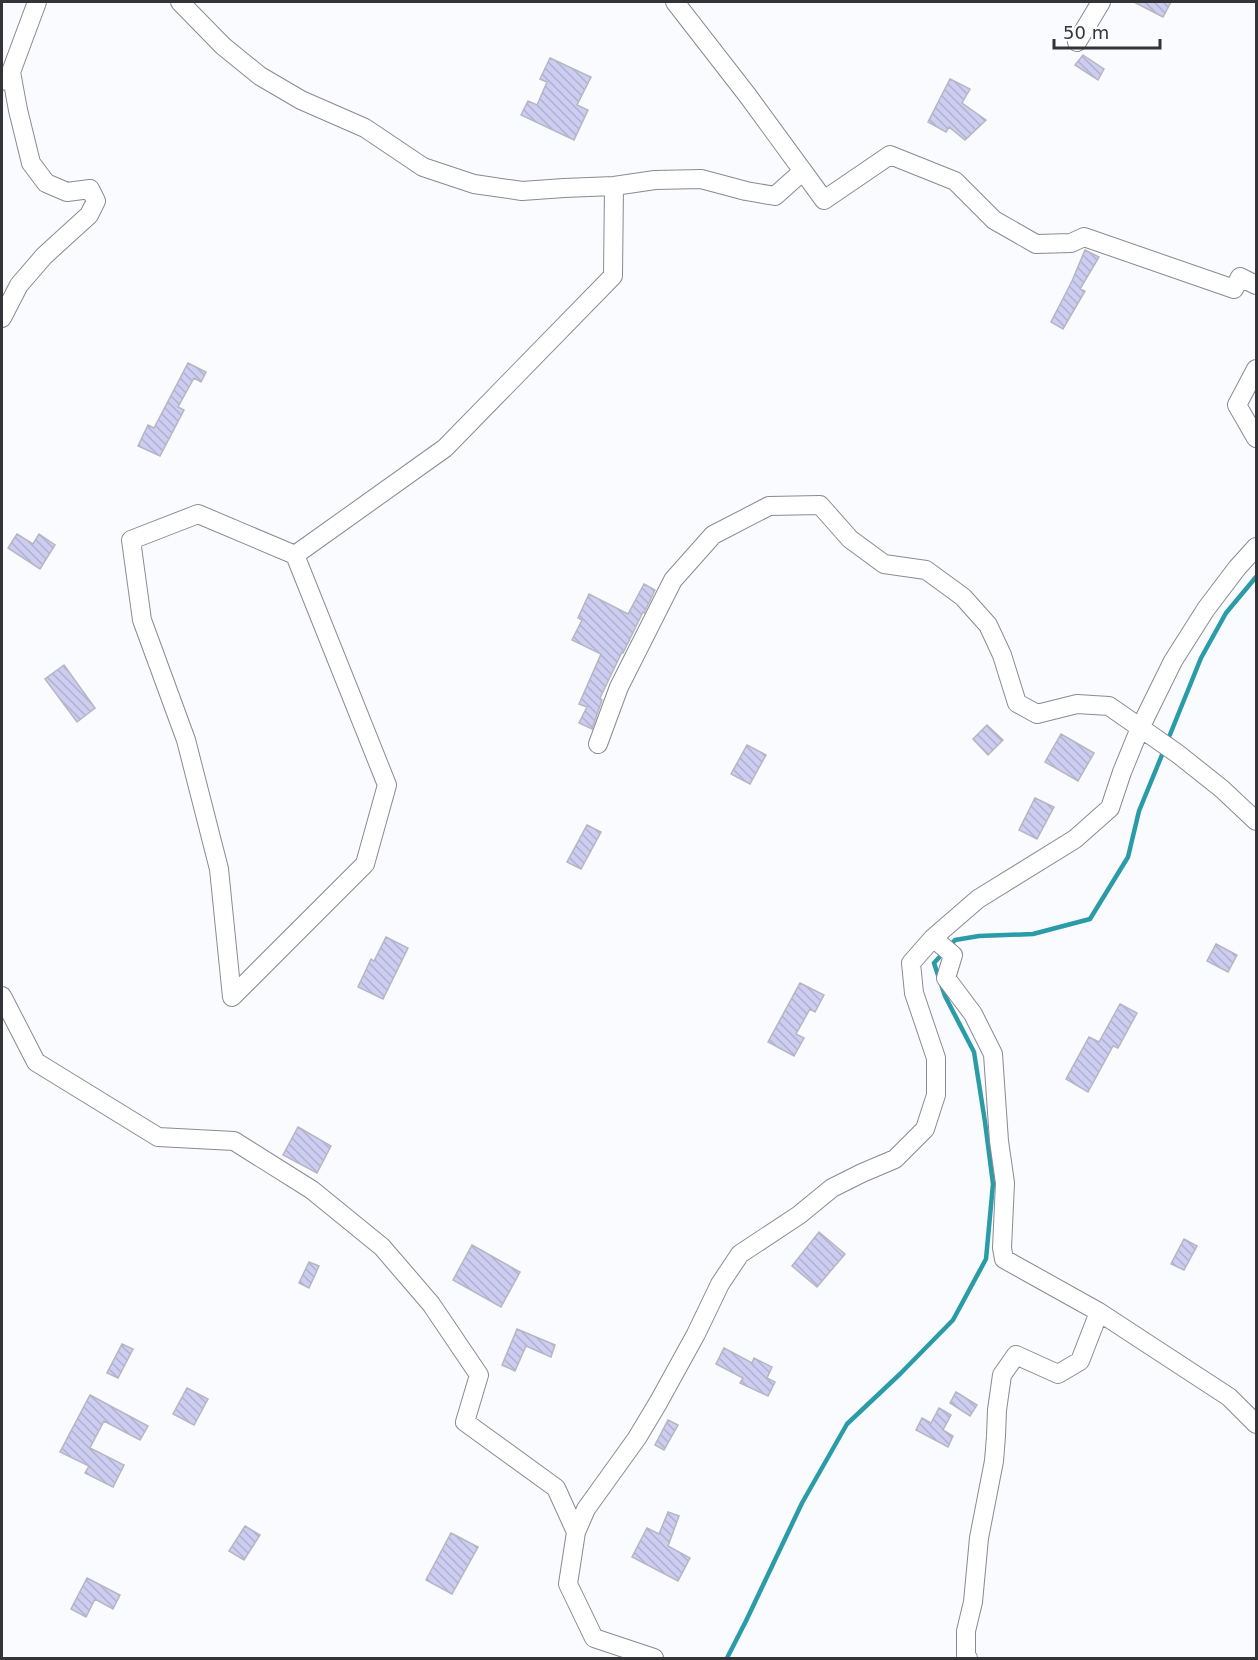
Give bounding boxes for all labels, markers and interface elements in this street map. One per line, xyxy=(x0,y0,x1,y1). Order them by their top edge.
scale bar xyxy=(1054,12,1160,50)
text: 50 m xyxy=(1063,22,1109,43)

